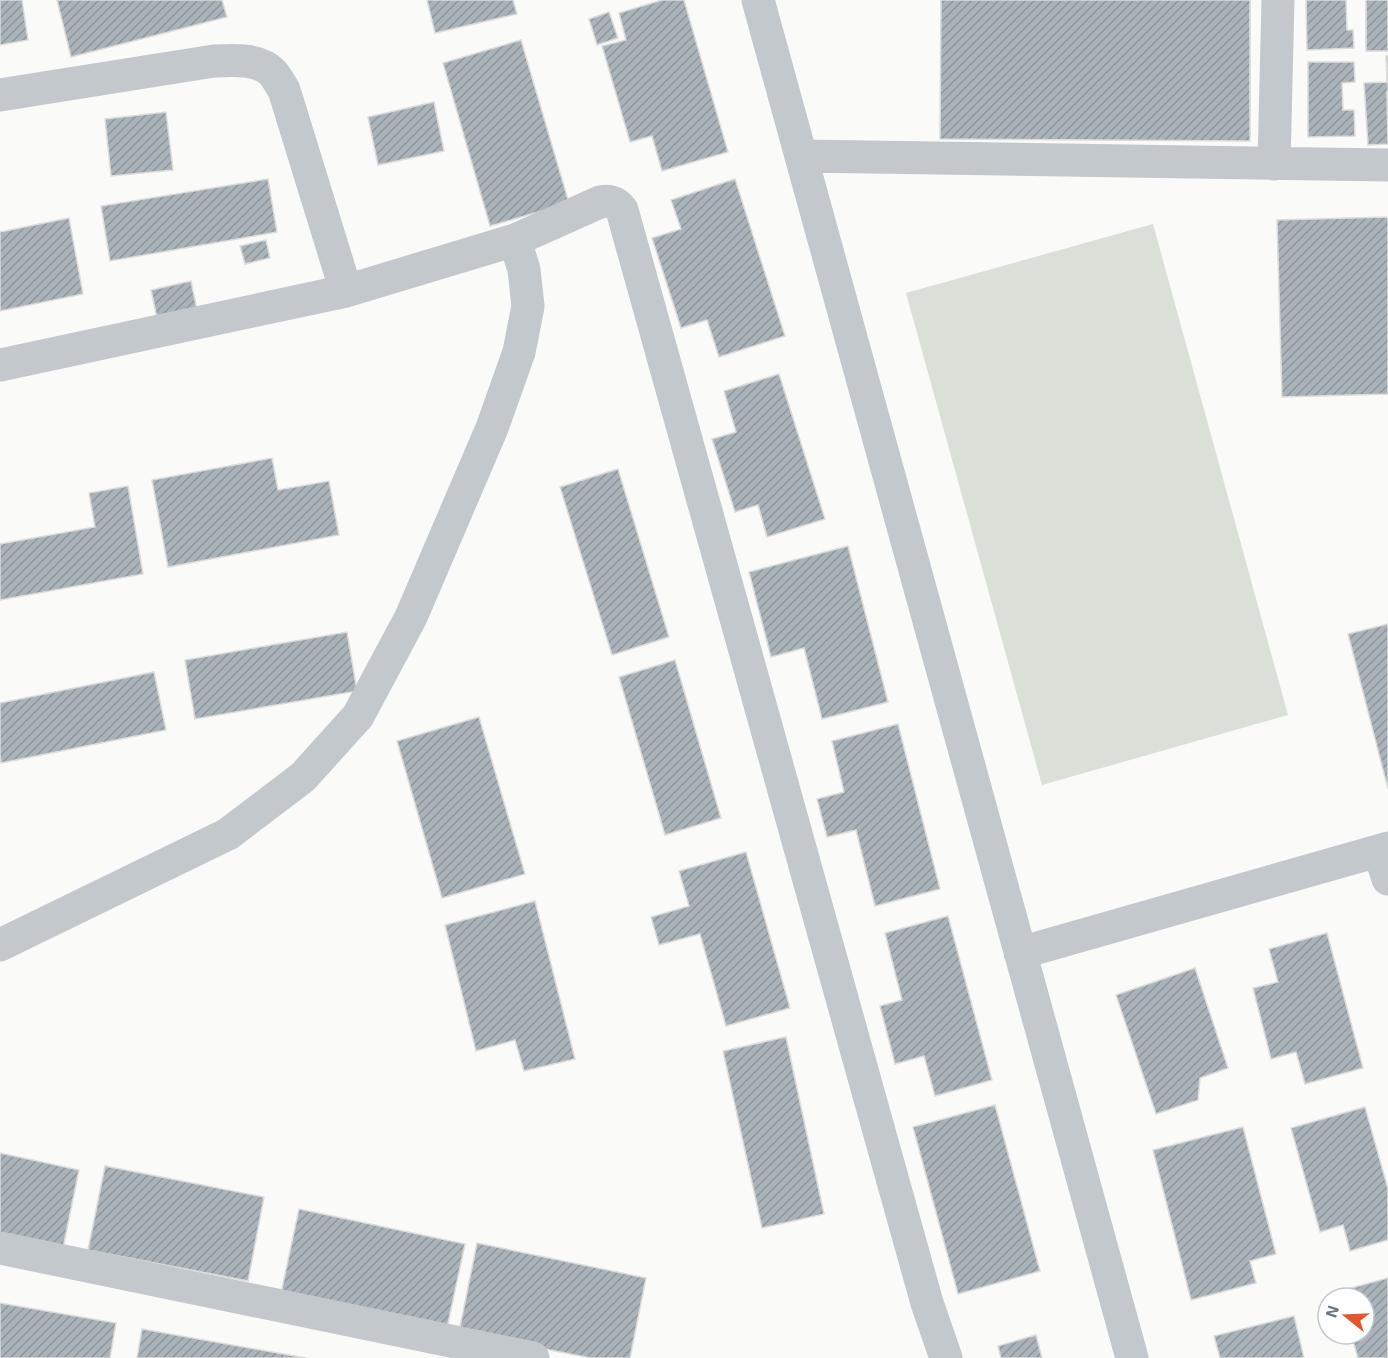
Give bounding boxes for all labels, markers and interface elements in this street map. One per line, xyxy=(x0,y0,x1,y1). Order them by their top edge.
north arrow xyxy=(1316,1286,1376,1346)
text: N xyxy=(1320,1303,1342,1320)

